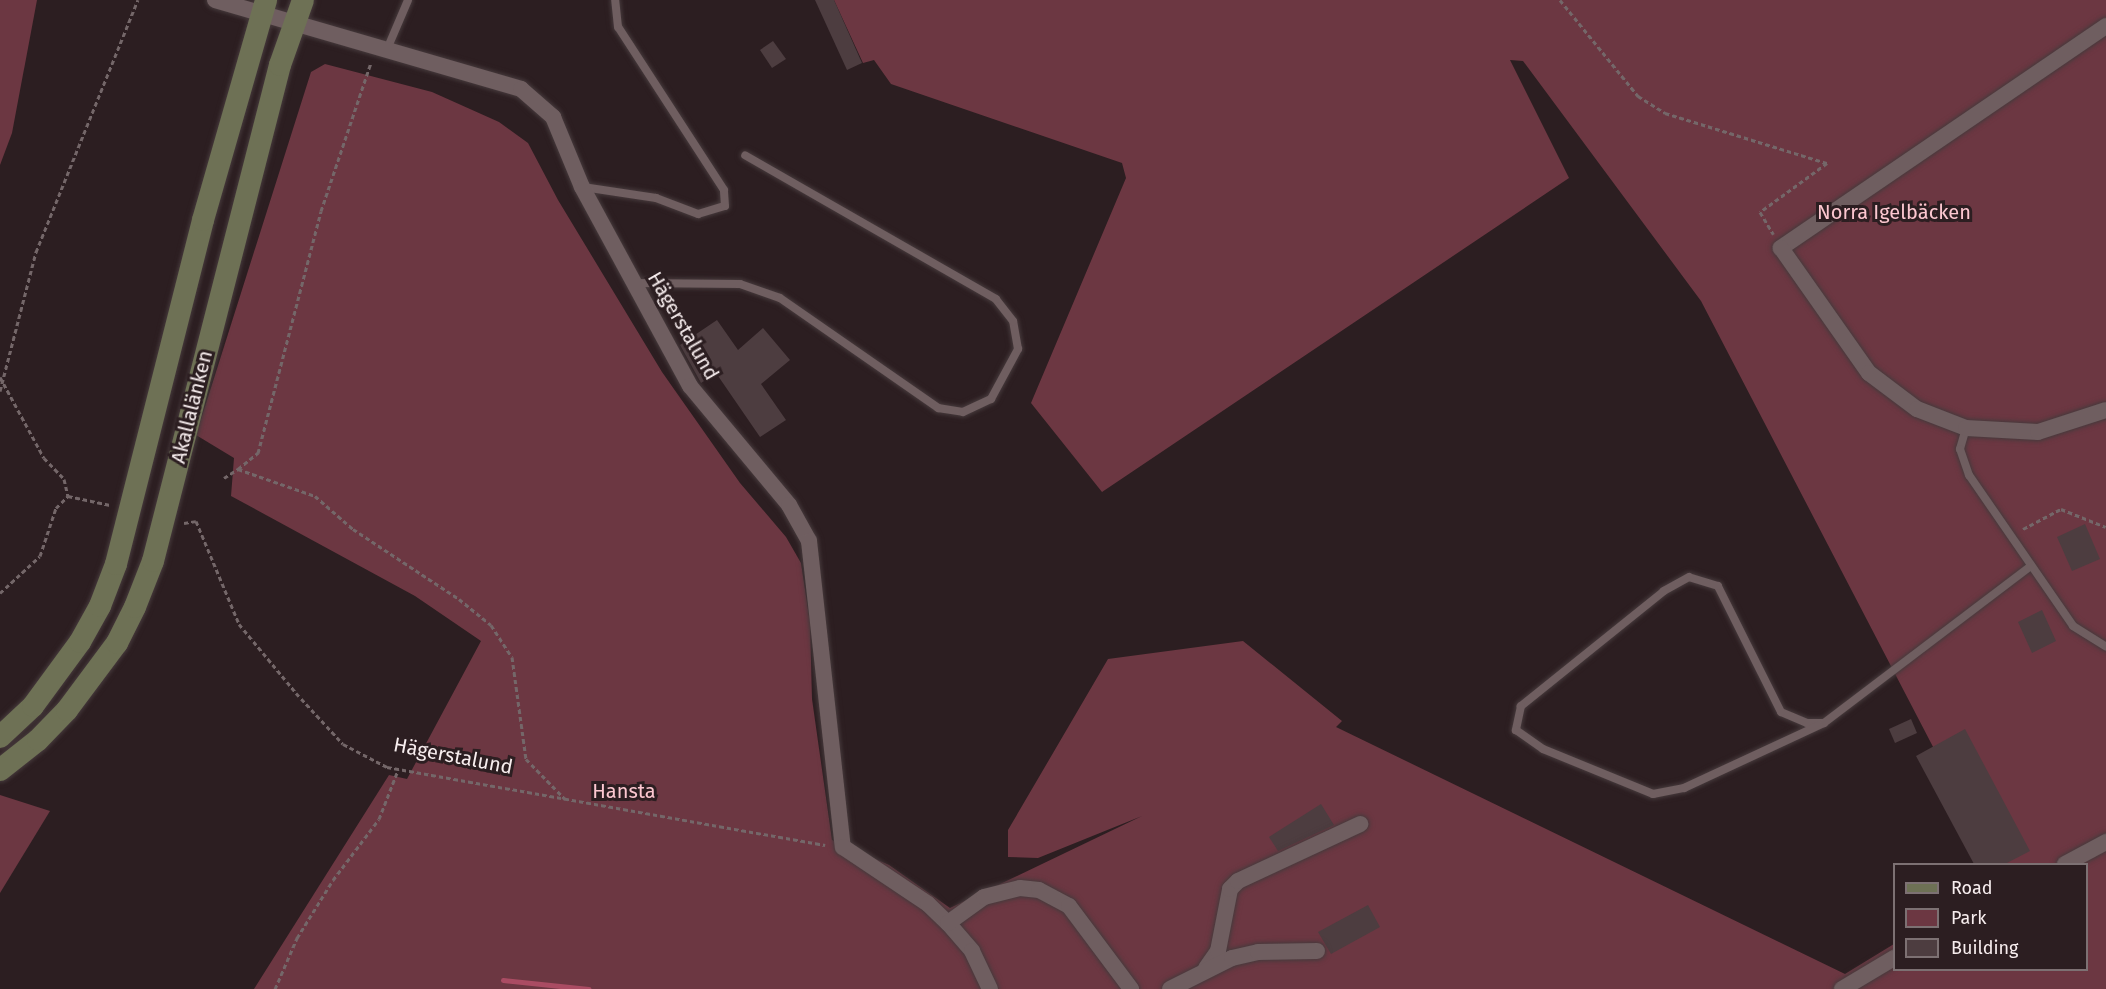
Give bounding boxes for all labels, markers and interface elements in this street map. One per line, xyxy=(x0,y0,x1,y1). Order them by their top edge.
park label: Norra Igelbäcken xyxy=(1817,200,1971,224)
street label: Hägerstalund xyxy=(642,268,724,384)
street label: Akallalänken xyxy=(166,348,218,466)
street label: Hägerstalund xyxy=(391,733,515,779)
park label: Hansta xyxy=(592,779,656,803)
legend xyxy=(1893,863,2088,971)
text: Road xyxy=(1951,877,1993,899)
text: Park xyxy=(1951,907,1986,929)
text: Building xyxy=(1951,937,2018,959)

